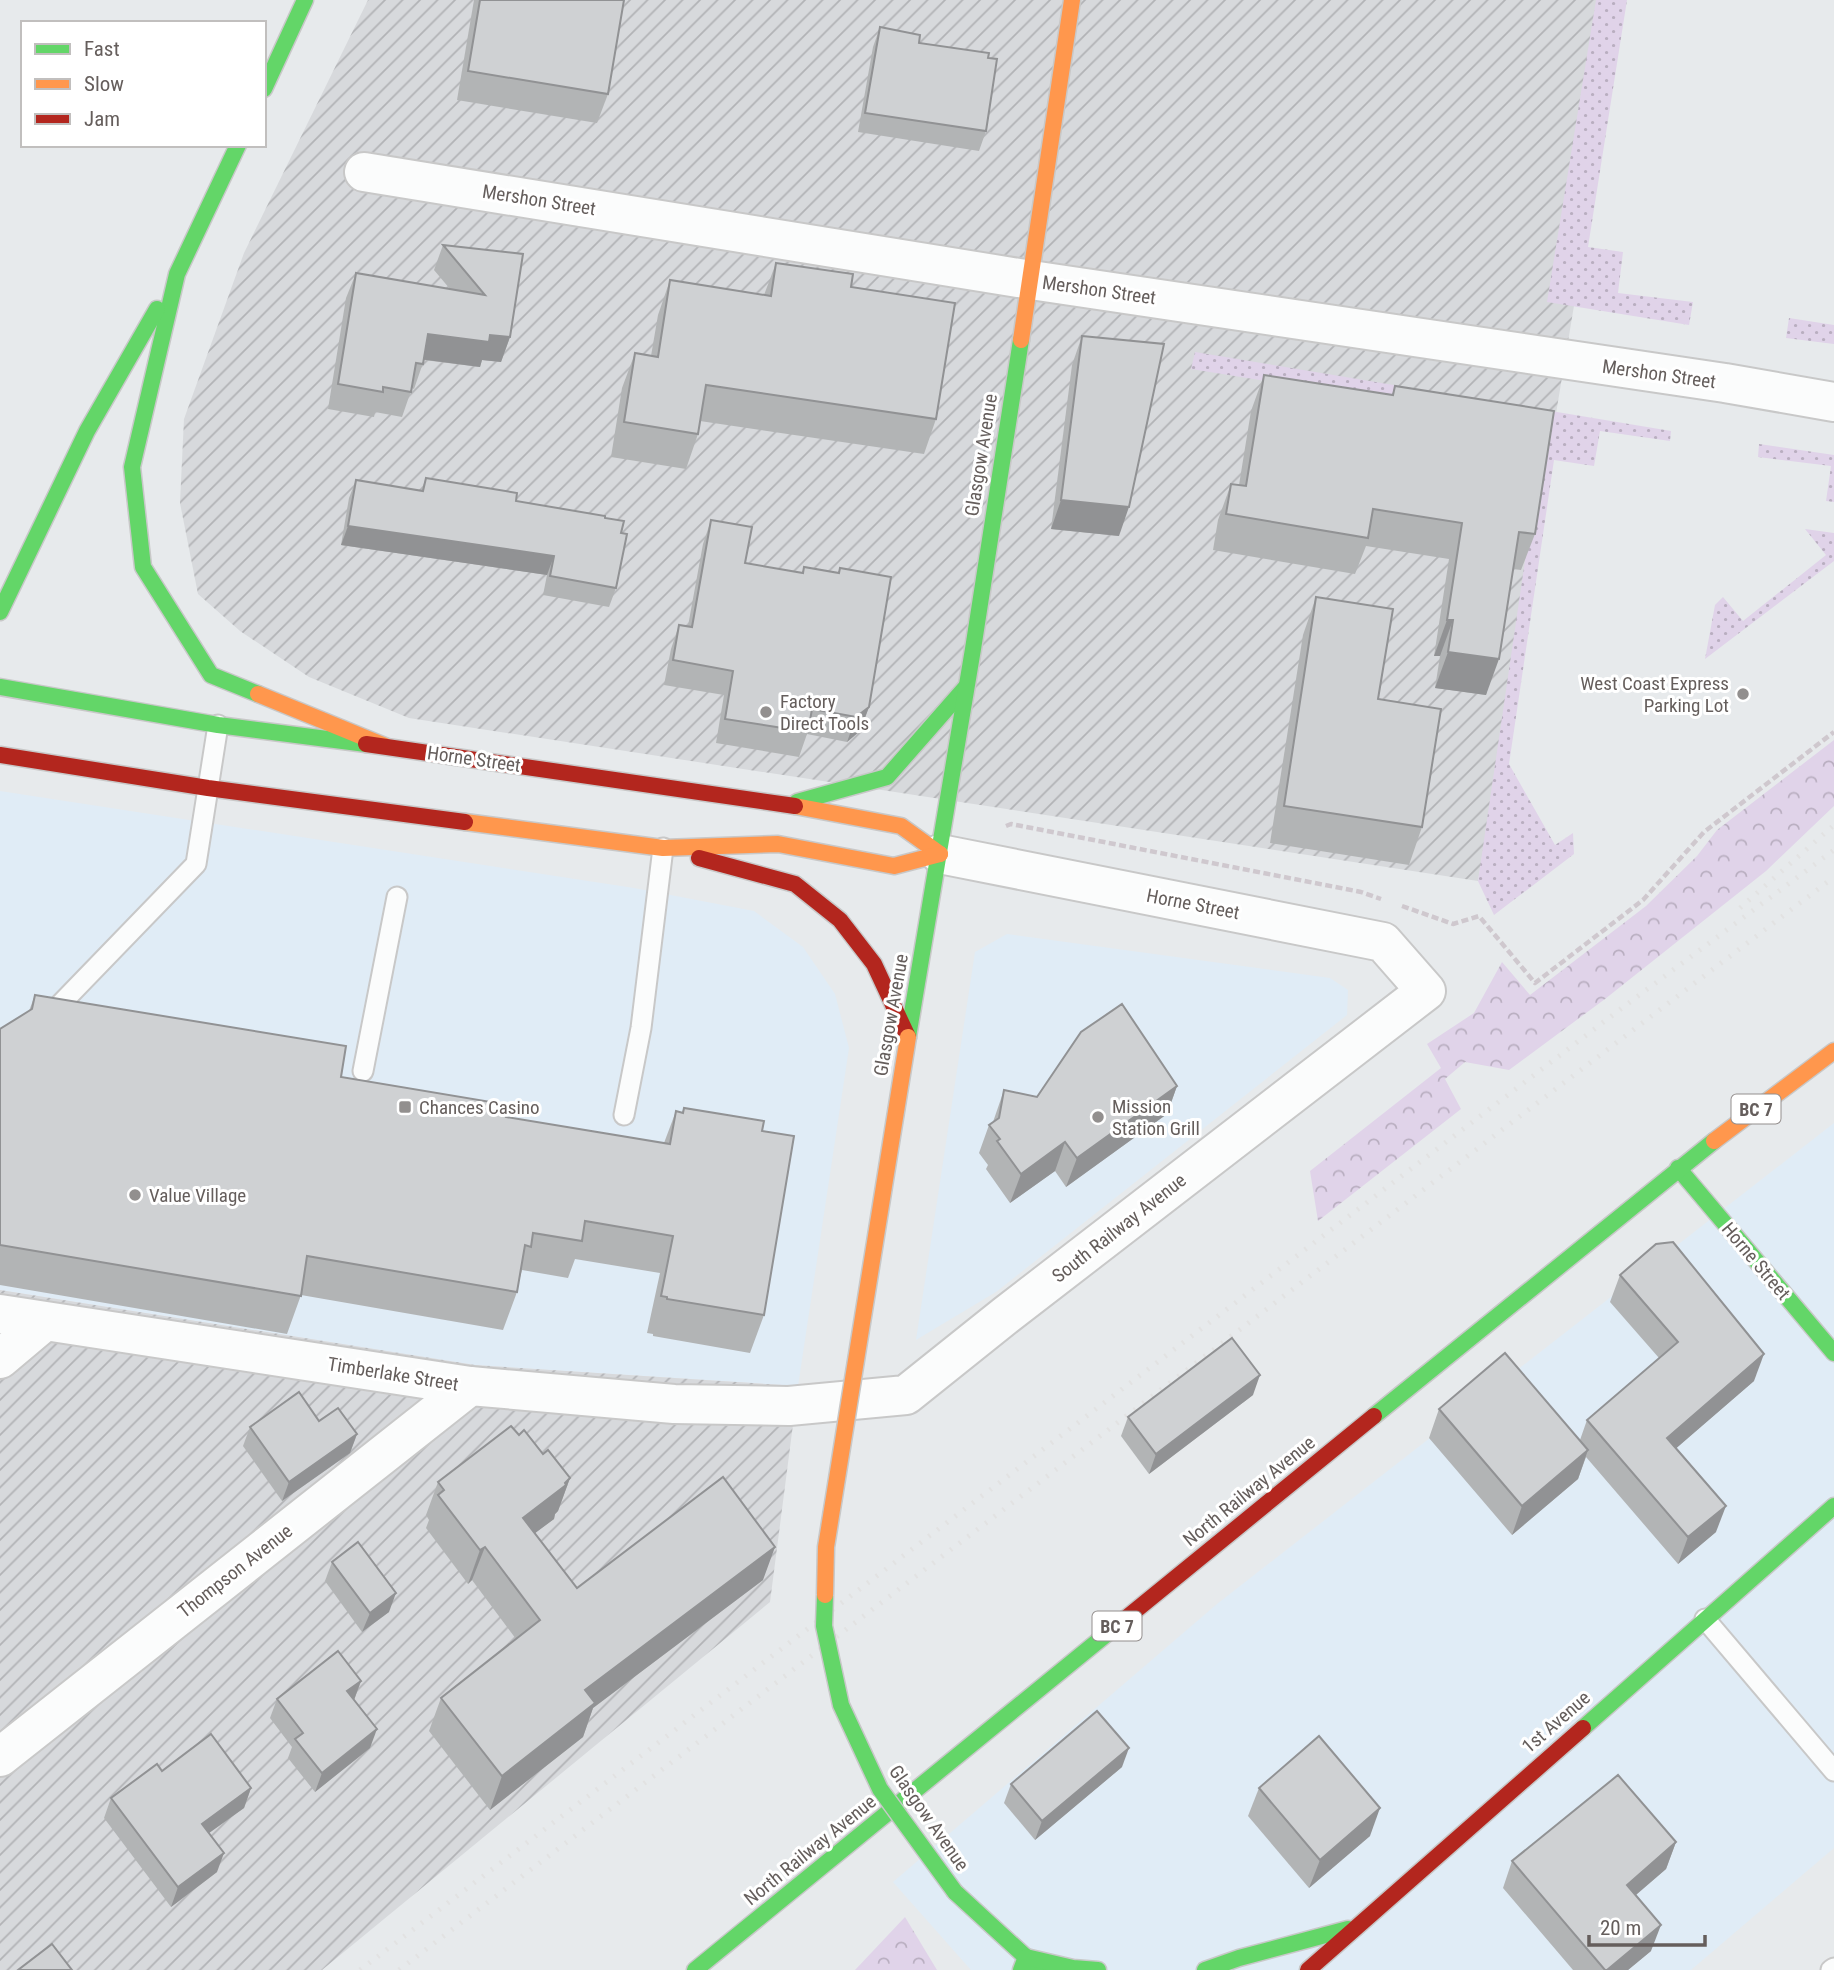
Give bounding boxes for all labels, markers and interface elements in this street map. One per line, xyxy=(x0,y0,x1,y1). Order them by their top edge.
legend xyxy=(21,21,266,147)
text: Fast xyxy=(84,37,120,61)
text: Slow xyxy=(84,72,124,96)
text: Jam xyxy=(84,107,120,131)
street label: Mershon Street xyxy=(481,180,597,220)
street label: Mershon Street xyxy=(1041,271,1157,309)
street label: Mershon Street xyxy=(1601,355,1717,393)
street label: Glasgow Avenue xyxy=(960,392,1002,518)
place label: West Coast Express Parking Lot xyxy=(1580,672,1729,717)
marker: West Coast Express Parking Lot xyxy=(1735,686,1751,702)
place label: Factory Direct Tools xyxy=(780,690,869,735)
marker: Factory Direct Tools xyxy=(758,704,774,720)
street label: Horne Street xyxy=(426,741,522,777)
street label: Horne Street xyxy=(1145,884,1241,924)
street label: Glasgow Avenue xyxy=(869,952,913,1078)
road number: BC 7 xyxy=(1732,1094,1780,1124)
place label: Mission Station Grill xyxy=(1112,1095,1200,1140)
place label: Chances Casino xyxy=(419,1096,540,1119)
marker: Chances Casino xyxy=(397,1099,413,1115)
marker: Mission Station Grill xyxy=(1090,1109,1106,1125)
street label: South Railway Avenue xyxy=(1047,1168,1191,1288)
place label: Value Village xyxy=(149,1184,246,1207)
marker: Value Village xyxy=(127,1187,143,1203)
street label: Horne Street xyxy=(1717,1218,1795,1304)
street label: Timberlake Street xyxy=(326,1352,460,1396)
street label: North Railway Avenue xyxy=(1178,1431,1320,1551)
street label: Thompson Avenue xyxy=(173,1519,297,1623)
road number: BC 7 xyxy=(1092,1611,1142,1640)
street label: 1st Avenue xyxy=(1517,1686,1595,1758)
street label: Glasgow Avenue xyxy=(884,1761,974,1875)
street label: North Railway Avenue xyxy=(739,1790,881,1910)
scale bar xyxy=(1589,1904,1704,1948)
text: 20 m xyxy=(1600,1916,1641,1940)

